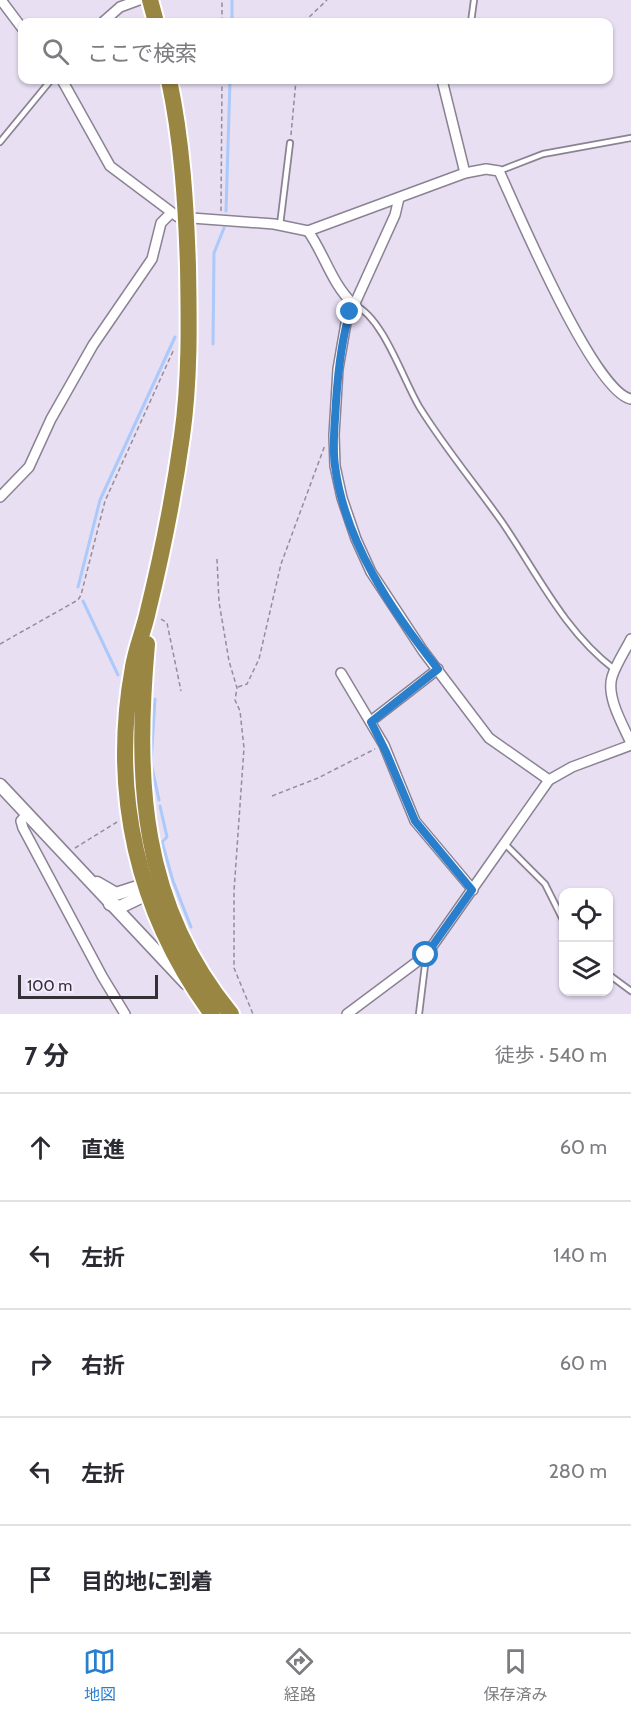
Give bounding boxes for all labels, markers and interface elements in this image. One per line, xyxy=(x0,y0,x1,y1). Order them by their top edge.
search box xyxy=(18,18,613,84)
icon: search xyxy=(39,35,72,68)
text: ここで検索 xyxy=(87,40,197,67)
route end xyxy=(336,298,362,324)
map controls xyxy=(559,888,613,996)
button: locate xyxy=(559,888,613,942)
route start xyxy=(412,941,438,967)
button: layers xyxy=(559,942,613,996)
scale bar xyxy=(18,972,158,1000)
text: 100 m xyxy=(27,976,72,995)
text: 7 分 xyxy=(24,1040,69,1072)
text: 徒歩 · 540 m xyxy=(495,1043,607,1067)
icon: ahead xyxy=(24,1131,57,1164)
text: 60 m xyxy=(560,1135,607,1159)
text: 直進 xyxy=(81,1136,125,1163)
icon: left xyxy=(24,1239,57,1272)
text: 140 m xyxy=(553,1243,607,1267)
text: 左折 xyxy=(81,1244,125,1271)
icon: right xyxy=(24,1347,57,1380)
text: 60 m xyxy=(560,1351,607,1375)
text: 右折 xyxy=(81,1352,125,1379)
icon: left xyxy=(24,1455,57,1488)
text: 280 m xyxy=(548,1459,607,1483)
text: 左折 xyxy=(81,1460,125,1487)
icon: arrive xyxy=(24,1563,57,1596)
text: 目的地に到着 xyxy=(81,1568,213,1595)
tab: 地図 xyxy=(83,1645,116,1705)
tab: 経路 xyxy=(283,1645,316,1705)
tab: 保存済み xyxy=(483,1645,547,1705)

